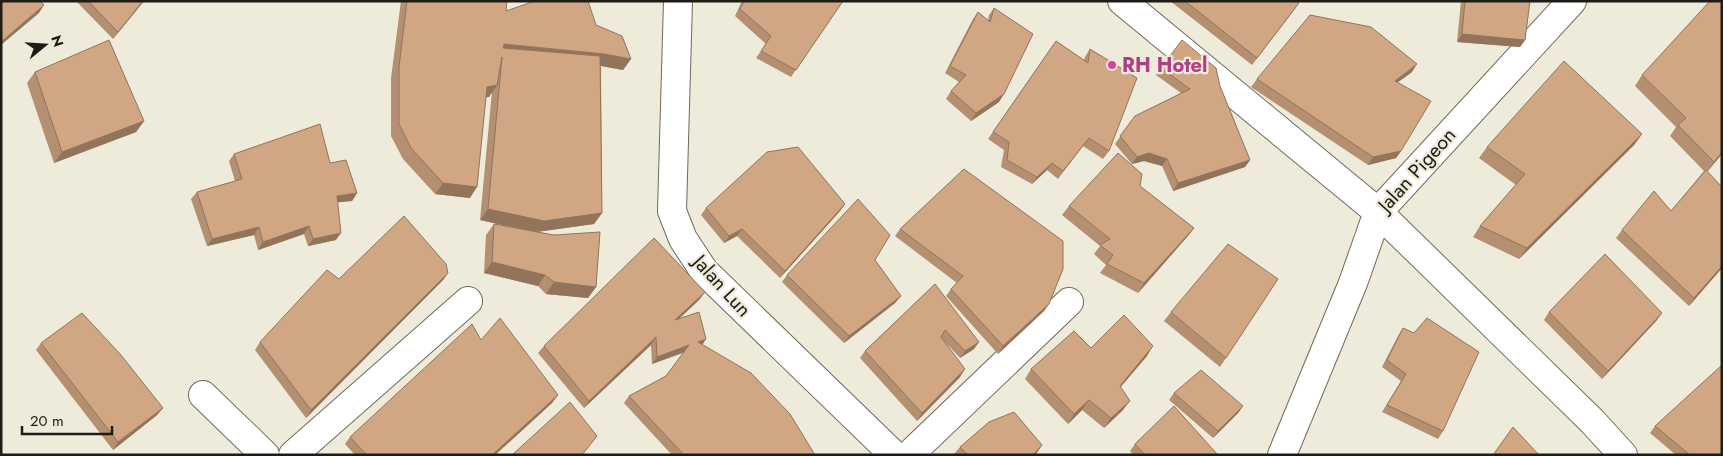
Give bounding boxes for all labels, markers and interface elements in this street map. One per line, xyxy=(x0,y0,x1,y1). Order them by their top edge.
north arrow xyxy=(20,20,70,70)
text: N xyxy=(46,33,69,49)
place label: RH Hotel xyxy=(1122,51,1207,80)
marker: RH Hotel xyxy=(1106,59,1118,71)
street label: Jalan Pigeon xyxy=(1369,121,1463,221)
street label: Jalan Lun xyxy=(684,246,758,323)
scale bar xyxy=(22,404,112,436)
text: 20 m xyxy=(30,410,64,432)

